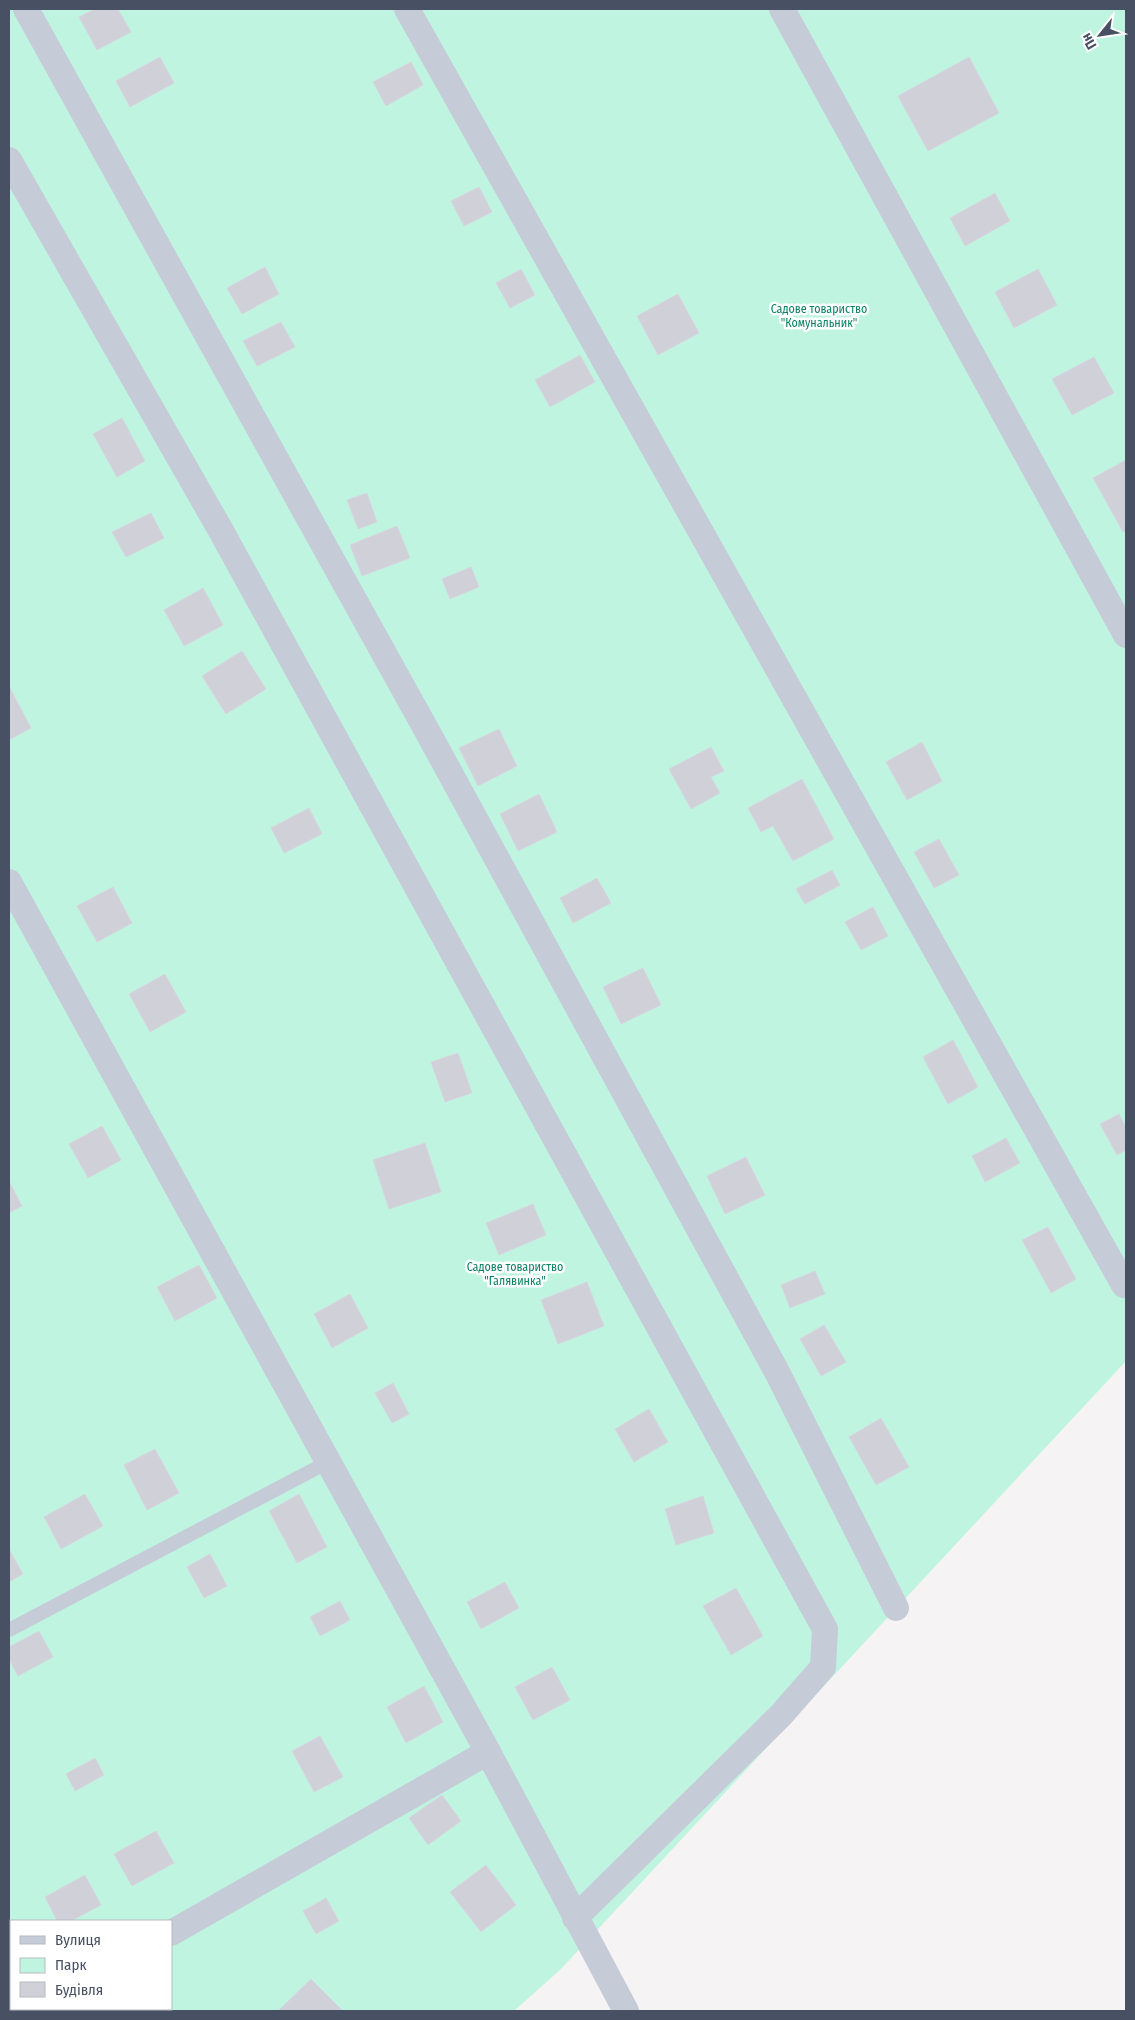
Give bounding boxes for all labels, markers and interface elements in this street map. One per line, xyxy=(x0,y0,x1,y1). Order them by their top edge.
north arrow xyxy=(1075,10,1125,60)
text: Пн xyxy=(1078,30,1101,52)
park label: Садове товариство "Комунальник" xyxy=(771,302,867,330)
park label: Садове товариство "Галявинка" xyxy=(467,1260,563,1288)
legend xyxy=(10,1920,172,2010)
text: Вулиця xyxy=(55,1931,101,1949)
text: Парк xyxy=(55,1956,86,1974)
text: Будівля xyxy=(55,1981,103,1999)

